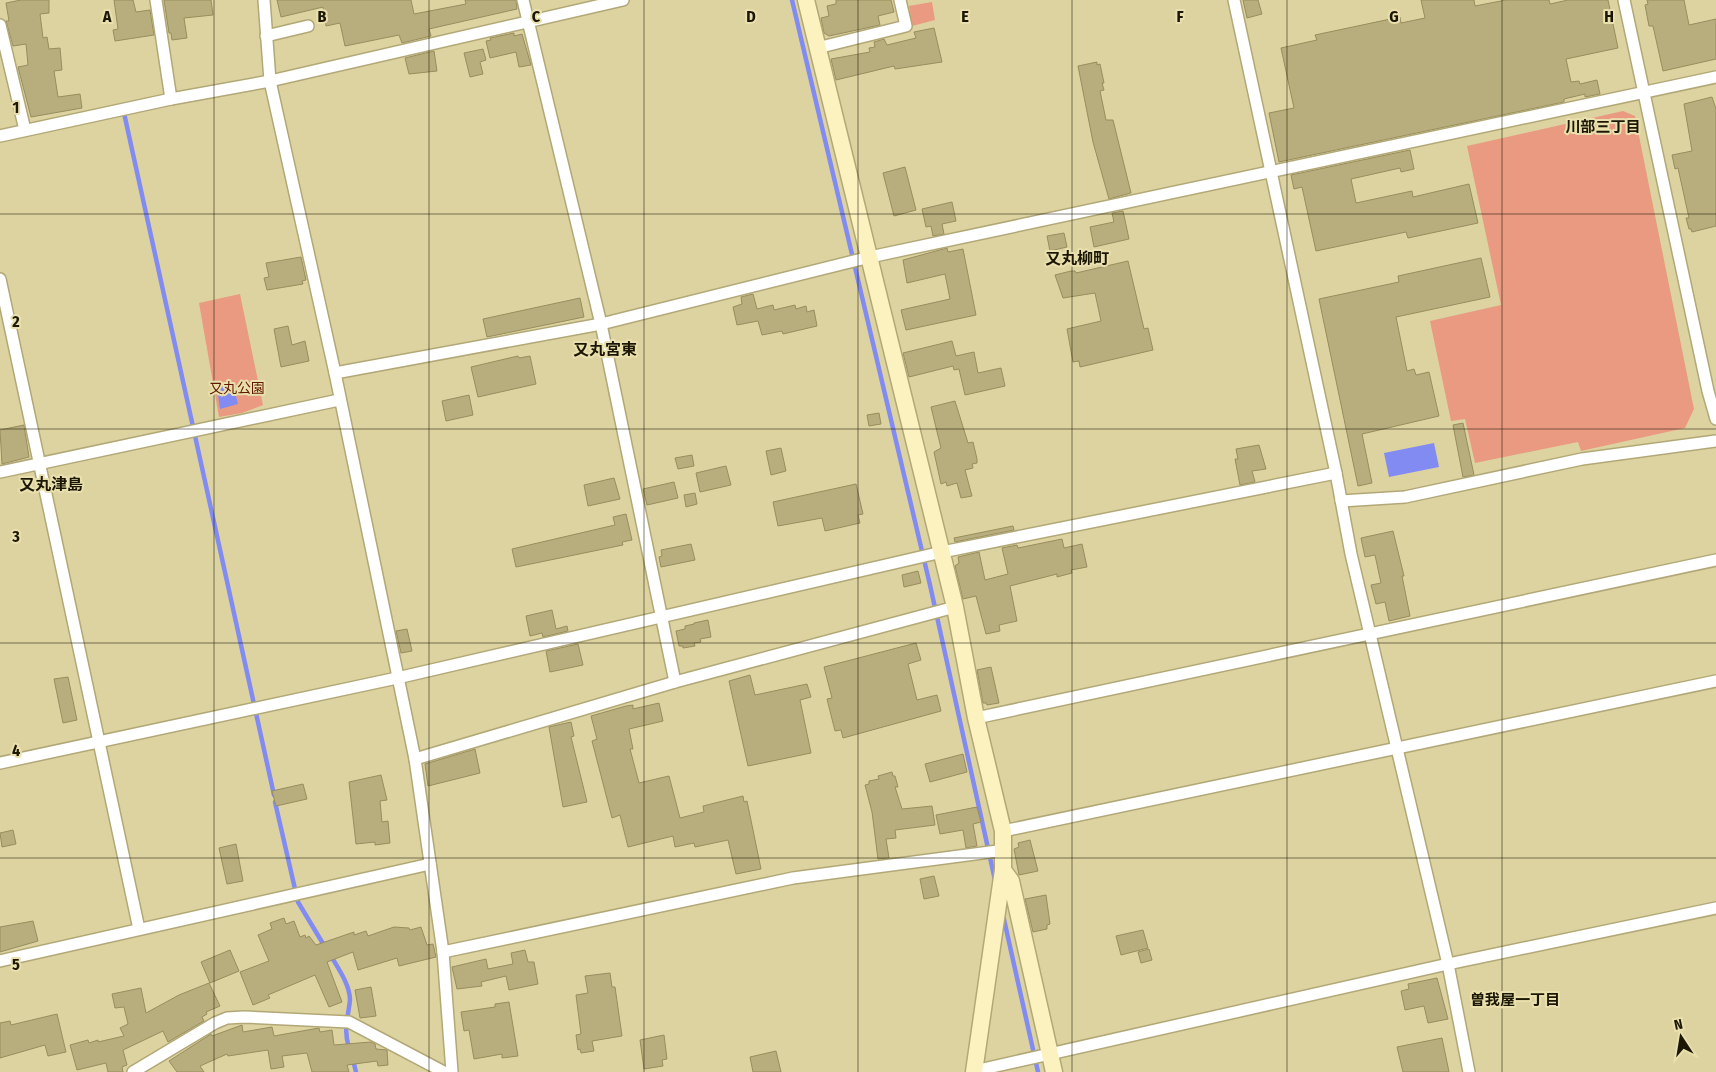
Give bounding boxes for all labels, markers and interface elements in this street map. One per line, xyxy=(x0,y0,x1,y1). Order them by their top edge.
text: A xyxy=(102,7,112,26)
text: B xyxy=(318,7,327,26)
text: C xyxy=(532,7,541,26)
text: D xyxy=(746,7,756,26)
text: E xyxy=(961,7,969,26)
text: F xyxy=(1176,7,1184,26)
text: G xyxy=(1389,7,1399,26)
text: H xyxy=(1604,7,1614,26)
text: 1 xyxy=(13,98,19,117)
district label: 川部三丁目 xyxy=(1565,118,1641,136)
district label: 又丸柳町 xyxy=(1045,249,1109,268)
text: 2 xyxy=(11,312,20,331)
district label: 又丸宮東 xyxy=(573,340,637,359)
park label: 又丸公園 xyxy=(209,380,265,397)
district label: 又丸津島 xyxy=(19,475,83,494)
text: 3 xyxy=(11,527,20,546)
text: 4 xyxy=(12,741,20,760)
text: 5 xyxy=(12,955,20,974)
district label: 曽我屋一丁目 xyxy=(1470,991,1560,1009)
north arrow xyxy=(1656,1012,1706,1062)
text: N xyxy=(1673,1016,1684,1034)

